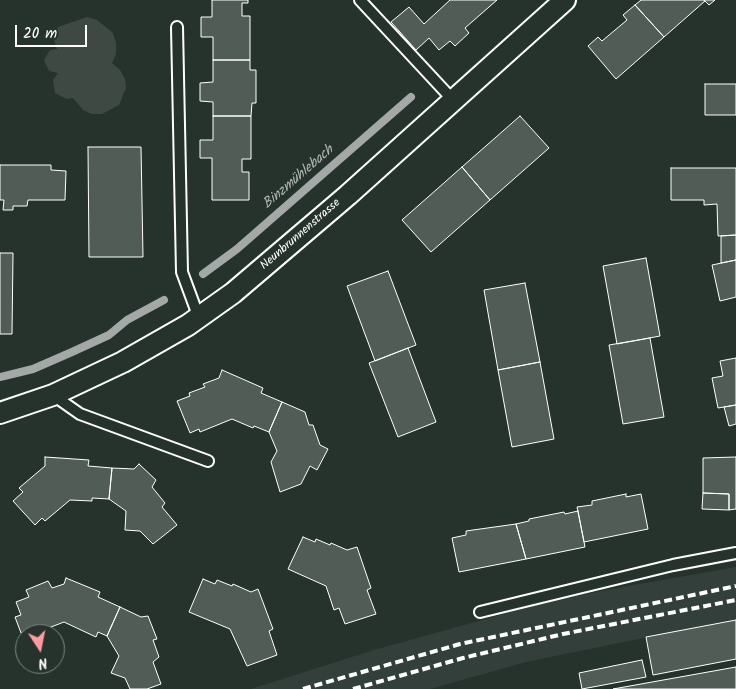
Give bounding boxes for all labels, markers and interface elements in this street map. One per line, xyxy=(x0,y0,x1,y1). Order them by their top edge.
scale bar xyxy=(18,15,90,47)
text: 20 m xyxy=(23,22,57,46)
water label: Binzmühlebach xyxy=(260,143,338,213)
street label: Neunbrunnenstrasse xyxy=(258,196,344,274)
north arrow xyxy=(15,624,65,674)
text: N xyxy=(36,651,49,674)

